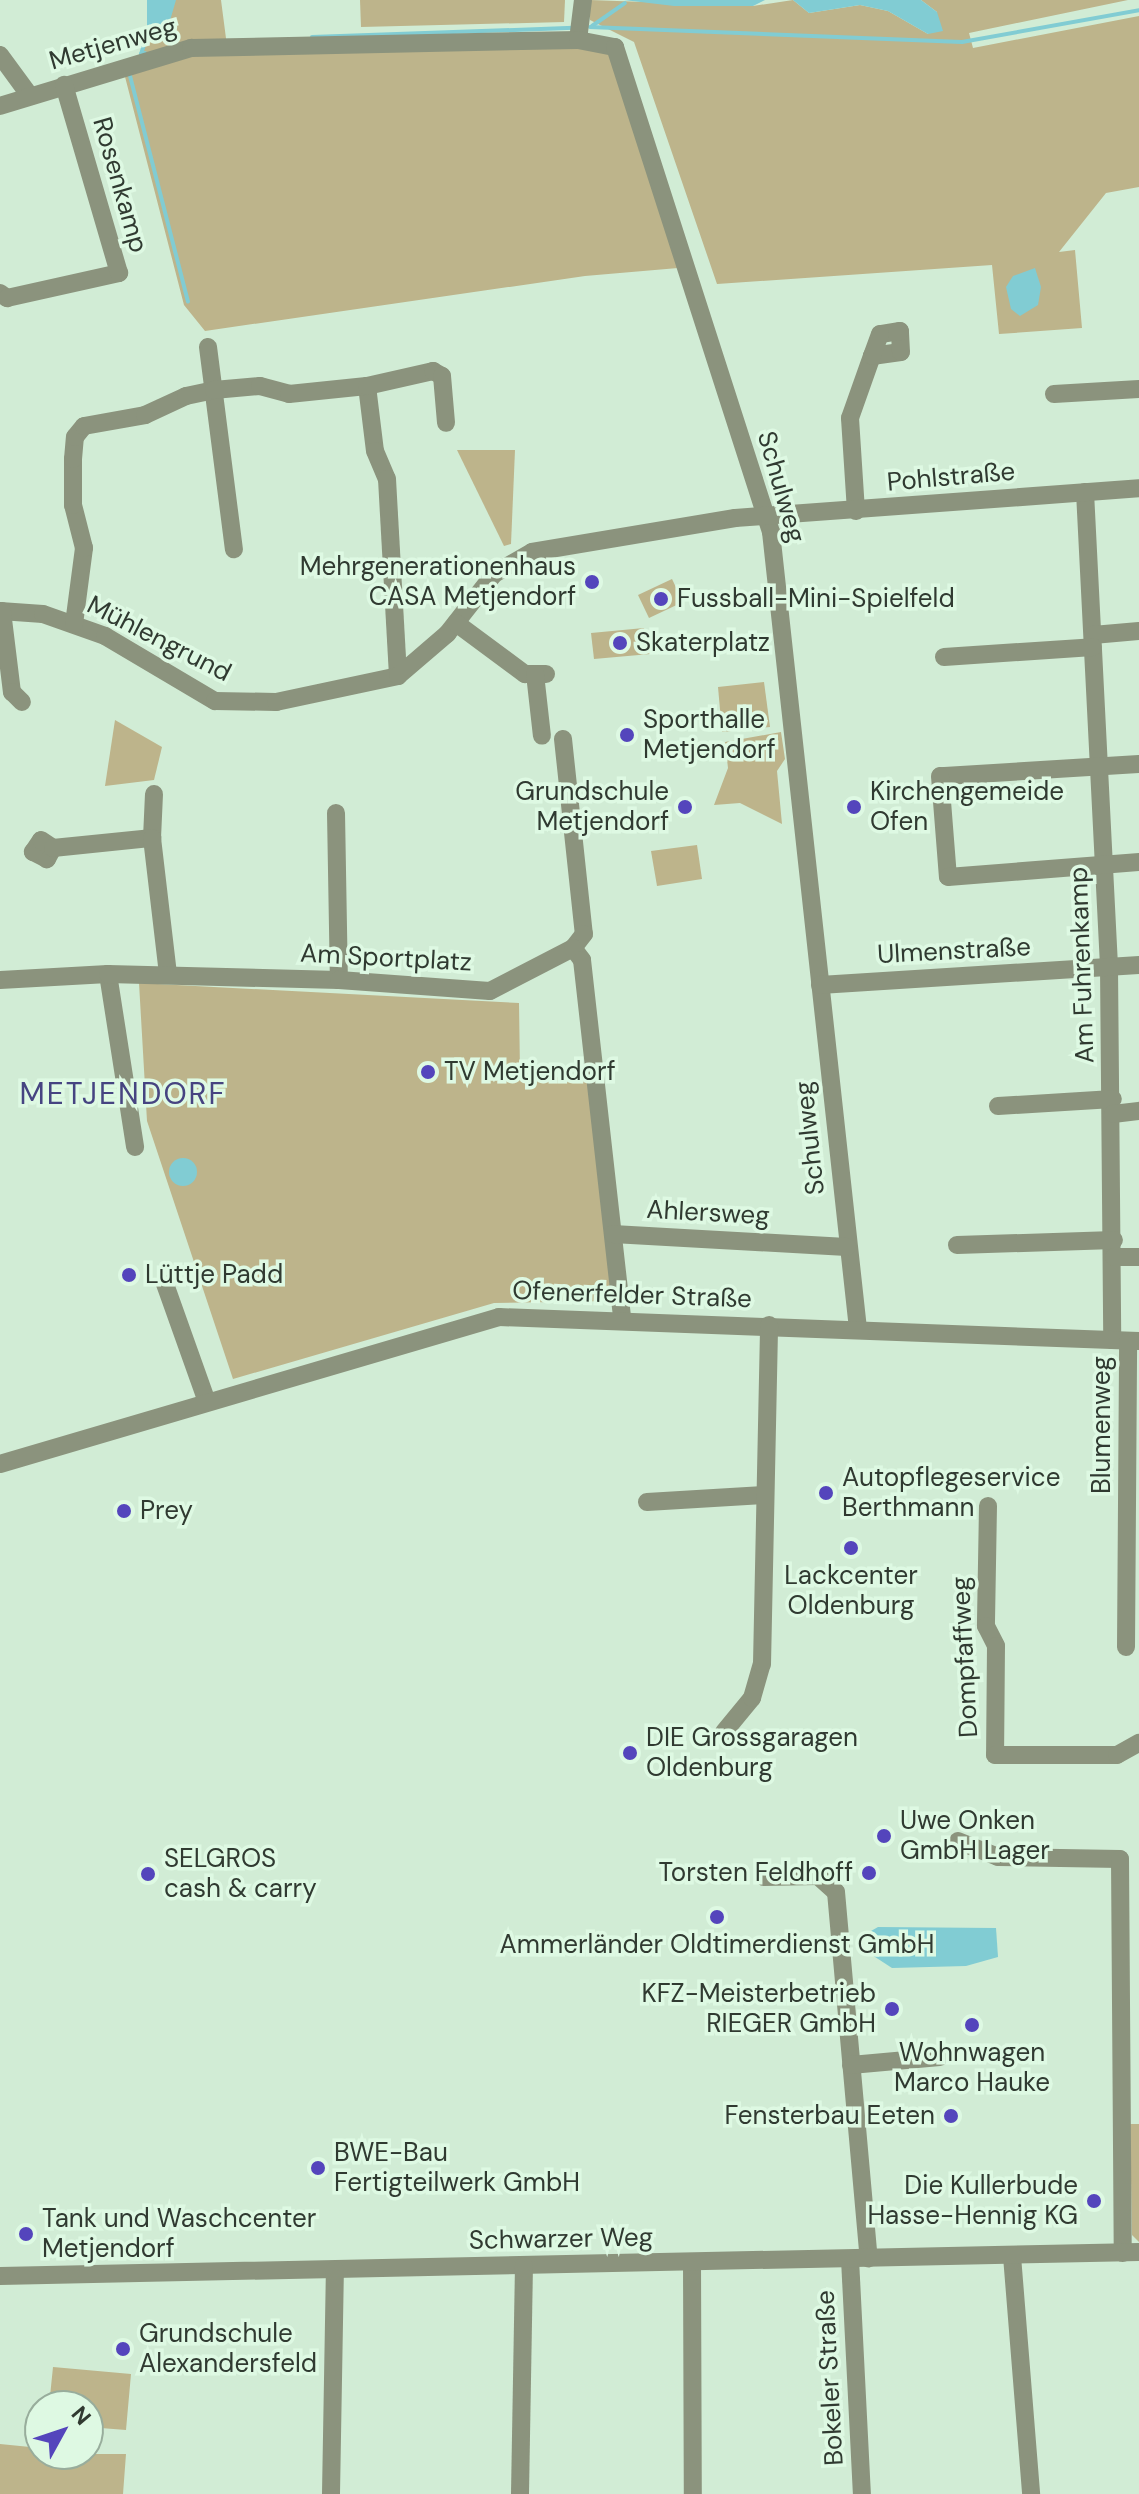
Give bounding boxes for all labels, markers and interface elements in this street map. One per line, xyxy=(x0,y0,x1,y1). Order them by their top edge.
street label: Metjenweg xyxy=(46,11,180,77)
street label: Rosenkamp xyxy=(86,114,154,256)
street label: Schulweg xyxy=(750,428,812,546)
street label: Pohlstraße xyxy=(886,456,1016,498)
place label: Mehrgenerationenhaus CASA Metjendorf xyxy=(300,551,576,612)
marker: Mehrgenerationenhaus CASA Metjendorf xyxy=(583,573,601,591)
place label: Fussball-Mini-Spielfeld xyxy=(677,583,955,615)
street label: Mühlengrund xyxy=(82,589,236,689)
marker: Fussball-Mini-Spielfeld xyxy=(652,590,670,608)
place label: Skaterplatz xyxy=(636,627,770,659)
marker: Skaterplatz xyxy=(611,634,629,652)
place label: Sporthalle Metjendorf xyxy=(643,704,776,766)
marker: Sporthalle Metjendorf xyxy=(618,726,636,744)
place label: Grundschule Metjendorf xyxy=(515,776,669,838)
place label: Kirchengemeide Ofen xyxy=(870,776,1064,838)
marker: Grundschule Metjendorf xyxy=(676,798,694,816)
marker: Kirchengemeide Ofen xyxy=(845,798,863,816)
street label: Am Fuhrenkamp xyxy=(1063,866,1101,1064)
street label: Ulmenstraße xyxy=(876,931,1032,971)
street label: Am Sportplatz xyxy=(299,938,473,978)
place label: TV Metjendorf xyxy=(444,1056,615,1088)
marker: TV Metjendorf xyxy=(419,1063,437,1081)
district label: METJENDORF xyxy=(20,1076,226,1112)
street label: Schulweg xyxy=(789,1080,831,1196)
street label: Ahlersweg xyxy=(646,1194,770,1232)
place label: Lüttje Padd xyxy=(145,1259,283,1291)
marker: Lüttje Padd xyxy=(120,1266,138,1284)
street label: Ofenerfelder Straße xyxy=(512,1275,752,1315)
street label: Blumenweg xyxy=(1086,1356,1118,1494)
place label: Autopflegeservice Berthmann xyxy=(842,1462,1061,1524)
marker: Autopflegeservice Berthmann xyxy=(817,1484,835,1502)
place label: Prey xyxy=(140,1495,193,1527)
marker: Prey xyxy=(115,1502,133,1520)
marker: Lackcenter Oldenburg xyxy=(842,1539,860,1557)
place label: Lackcenter Oldenburg xyxy=(784,1560,918,1622)
street label: Dompfaffweg xyxy=(945,1576,985,1738)
place label: DIE Grossgaragen Oldenburg xyxy=(646,1722,858,1784)
marker: DIE Grossgaragen Oldenburg xyxy=(621,1744,639,1762)
place label: Uwe Onken GmbH Lager xyxy=(900,1805,1050,1866)
marker: Uwe Onken GmbH Lager xyxy=(875,1827,893,1845)
place label: SELGROS cash & carry xyxy=(164,1843,317,1904)
place label: Torsten Feldhoff xyxy=(659,1857,853,1889)
marker: Torsten Feldhoff xyxy=(860,1864,878,1882)
marker: SELGROS cash & carry xyxy=(139,1865,157,1883)
marker: Ammerländer Oldtimerdienst GmbH xyxy=(708,1908,726,1926)
place label: Ammerländer Oldtimerdienst GmbH xyxy=(500,1929,934,1961)
place label: KFZ-Meisterbetrieb RIEGER GmbH xyxy=(642,1978,876,2040)
marker: KFZ-Meisterbetrieb RIEGER GmbH xyxy=(883,2000,901,2018)
marker: Wohnwagen Marco Hauke xyxy=(963,2016,981,2034)
place label: Wohnwagen Marco Hauke xyxy=(894,2037,1050,2098)
place label: Fensterbau Eeten xyxy=(724,2100,935,2132)
marker: Fensterbau Eeten xyxy=(942,2107,960,2125)
place label: BWE-Bau Fertigteilwerk GmbH xyxy=(334,2137,580,2198)
marker: BWE-Bau Fertigteilwerk GmbH xyxy=(309,2159,327,2177)
place label: Die Kullerbude Hasse-Hennig KG xyxy=(867,2170,1078,2232)
marker: Die Kullerbude Hasse-Hennig KG xyxy=(1085,2192,1103,2210)
place label: Tank und Waschcenter Metjendorf xyxy=(42,2203,316,2264)
street label: Schwarzer Weg xyxy=(469,2222,653,2256)
marker: Tank und Waschcenter Metjendorf xyxy=(17,2225,35,2243)
street label: Bokeler Straße xyxy=(810,2289,850,2467)
place label: Grundschule Alexandersfeld xyxy=(139,2318,317,2380)
marker: Grundschule Alexandersfeld xyxy=(114,2340,132,2358)
north arrow xyxy=(24,2390,104,2470)
text: N xyxy=(65,2400,97,2431)

